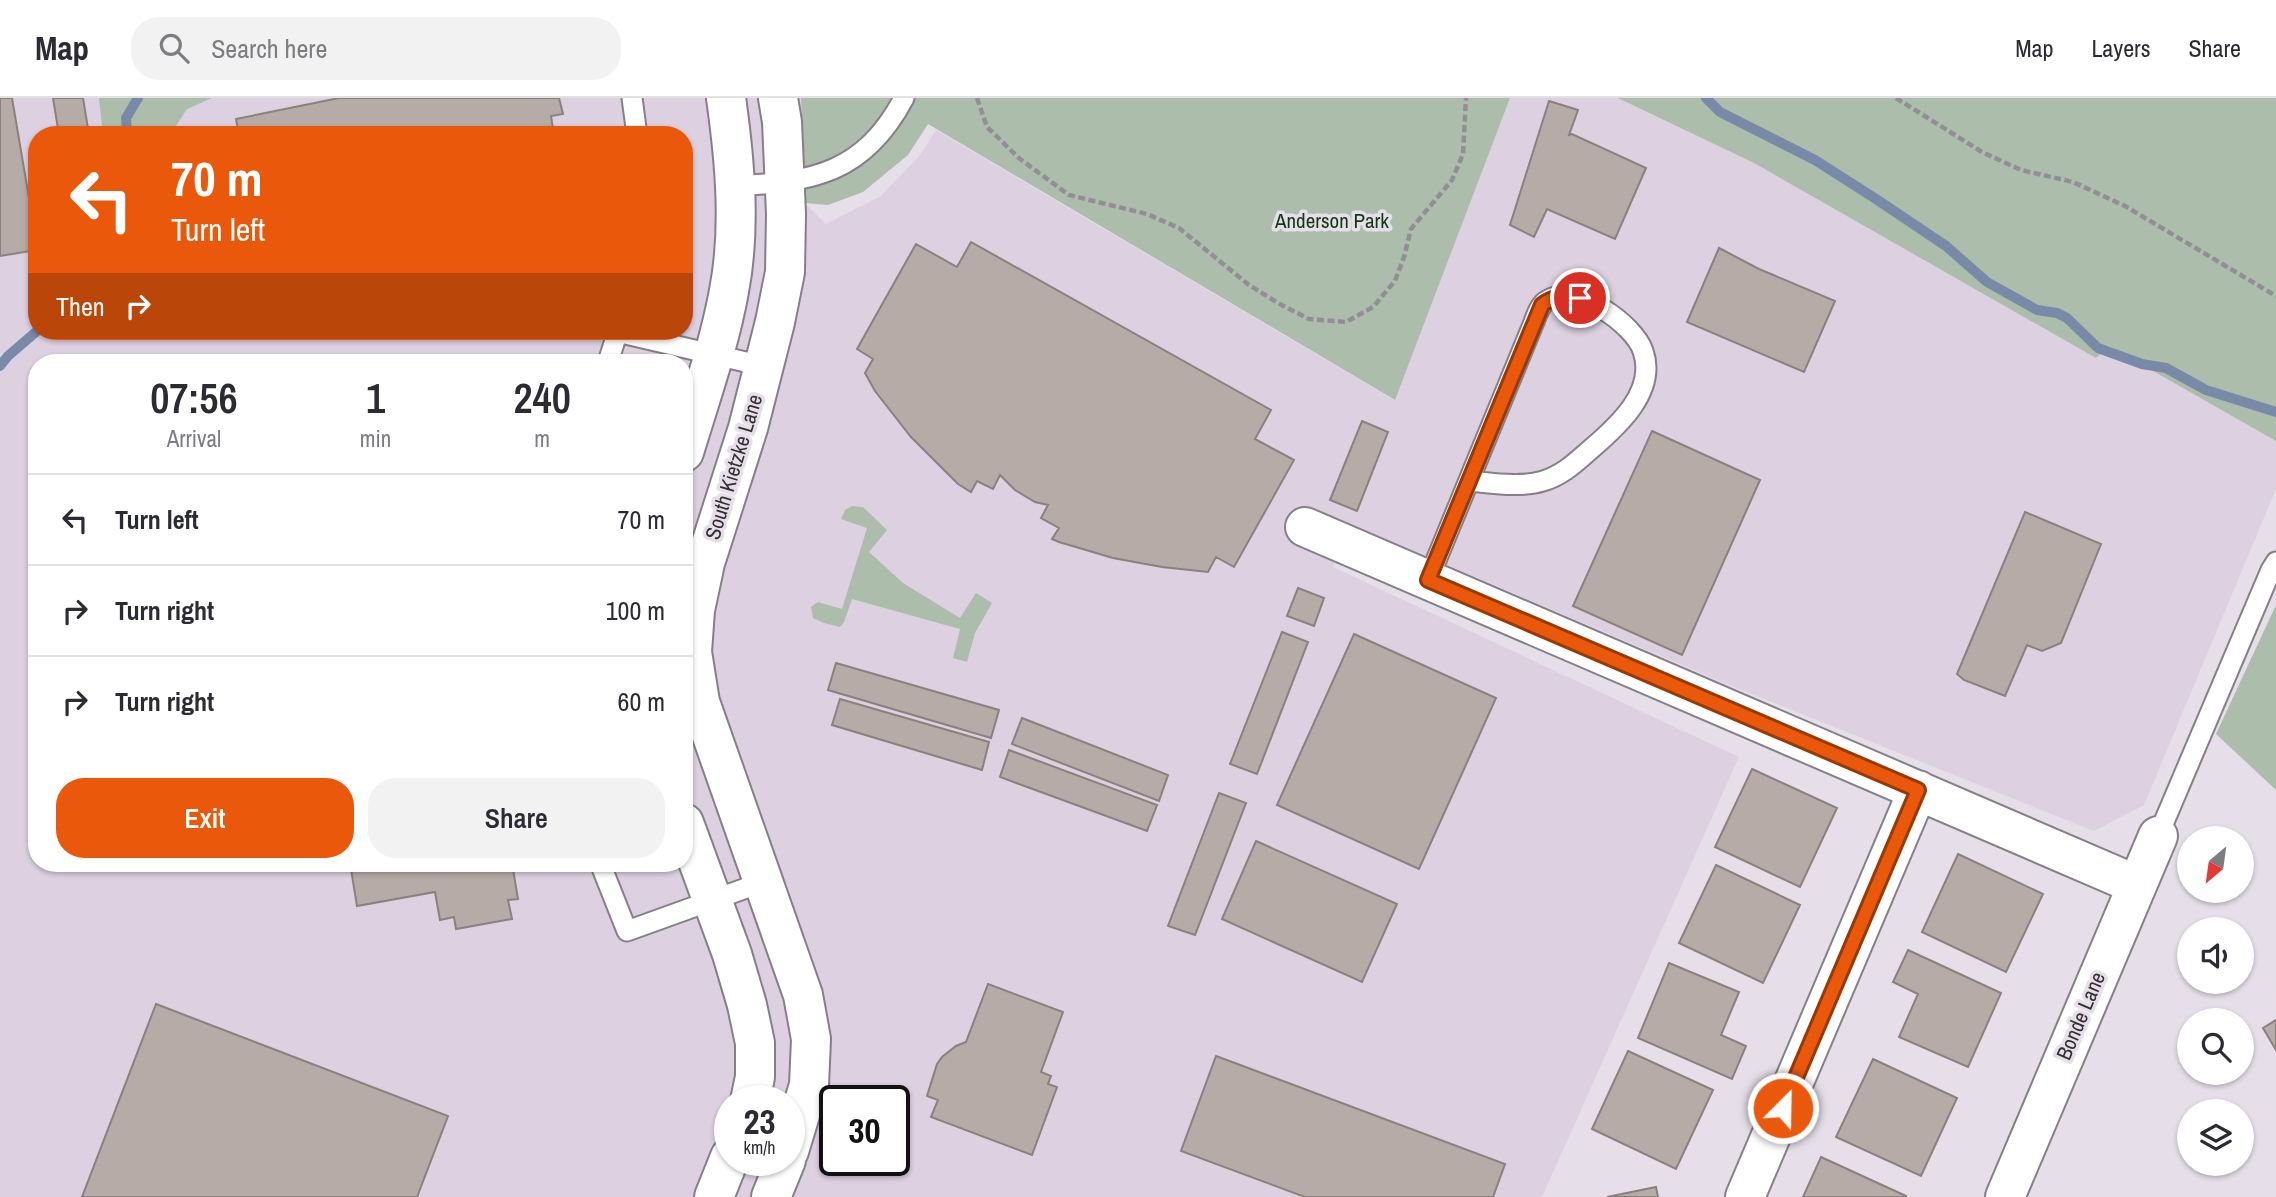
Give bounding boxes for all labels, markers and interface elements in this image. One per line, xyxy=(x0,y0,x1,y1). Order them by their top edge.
search box xyxy=(131,17,621,80)
text: Map xyxy=(35,26,89,70)
icon: search xyxy=(155,29,193,67)
text: Search here xyxy=(211,31,327,66)
text: Map xyxy=(2015,32,2053,64)
text: Layers xyxy=(2091,32,2150,64)
text: Share xyxy=(2188,32,2241,64)
text: 70 m xyxy=(171,145,263,211)
icon: left xyxy=(56,154,147,245)
park label: Anderson Park xyxy=(1274,206,1389,235)
text: Turn left xyxy=(171,208,265,251)
pin xyxy=(1550,268,1610,328)
icon: arrive xyxy=(1561,279,1599,317)
icon: right xyxy=(119,287,157,325)
text: Then xyxy=(56,289,105,324)
text: 07:56 xyxy=(150,370,238,426)
text: 1 xyxy=(366,370,385,426)
text: 240 xyxy=(513,370,571,426)
street label: South Kietzke Lane xyxy=(698,391,769,543)
text: Arrival xyxy=(167,423,221,454)
text: min xyxy=(360,423,391,454)
text: m xyxy=(534,423,550,454)
icon: left xyxy=(56,501,94,539)
text: Turn left xyxy=(115,502,199,537)
text: 70 m xyxy=(618,502,665,537)
icon: right xyxy=(56,592,94,630)
text: Turn right xyxy=(115,593,214,628)
text: 100 m xyxy=(606,593,665,628)
icon: right xyxy=(56,683,94,721)
text: Turn right xyxy=(115,684,214,719)
text: 60 m xyxy=(618,684,665,719)
button: Exit xyxy=(56,778,354,858)
button: Share xyxy=(368,778,665,858)
north arrow xyxy=(2177,826,2254,903)
map controls xyxy=(2177,826,2254,1176)
button: sound xyxy=(2177,917,2254,994)
street label: Bonde Lane xyxy=(2049,967,2112,1064)
button: search xyxy=(2177,1008,2254,1085)
position arrow xyxy=(1746,1071,1820,1145)
speed limit sign: 30 xyxy=(819,1085,910,1176)
text: 23 xyxy=(744,1098,775,1145)
button: layers xyxy=(2177,1099,2254,1176)
text: km/h xyxy=(744,1135,776,1160)

